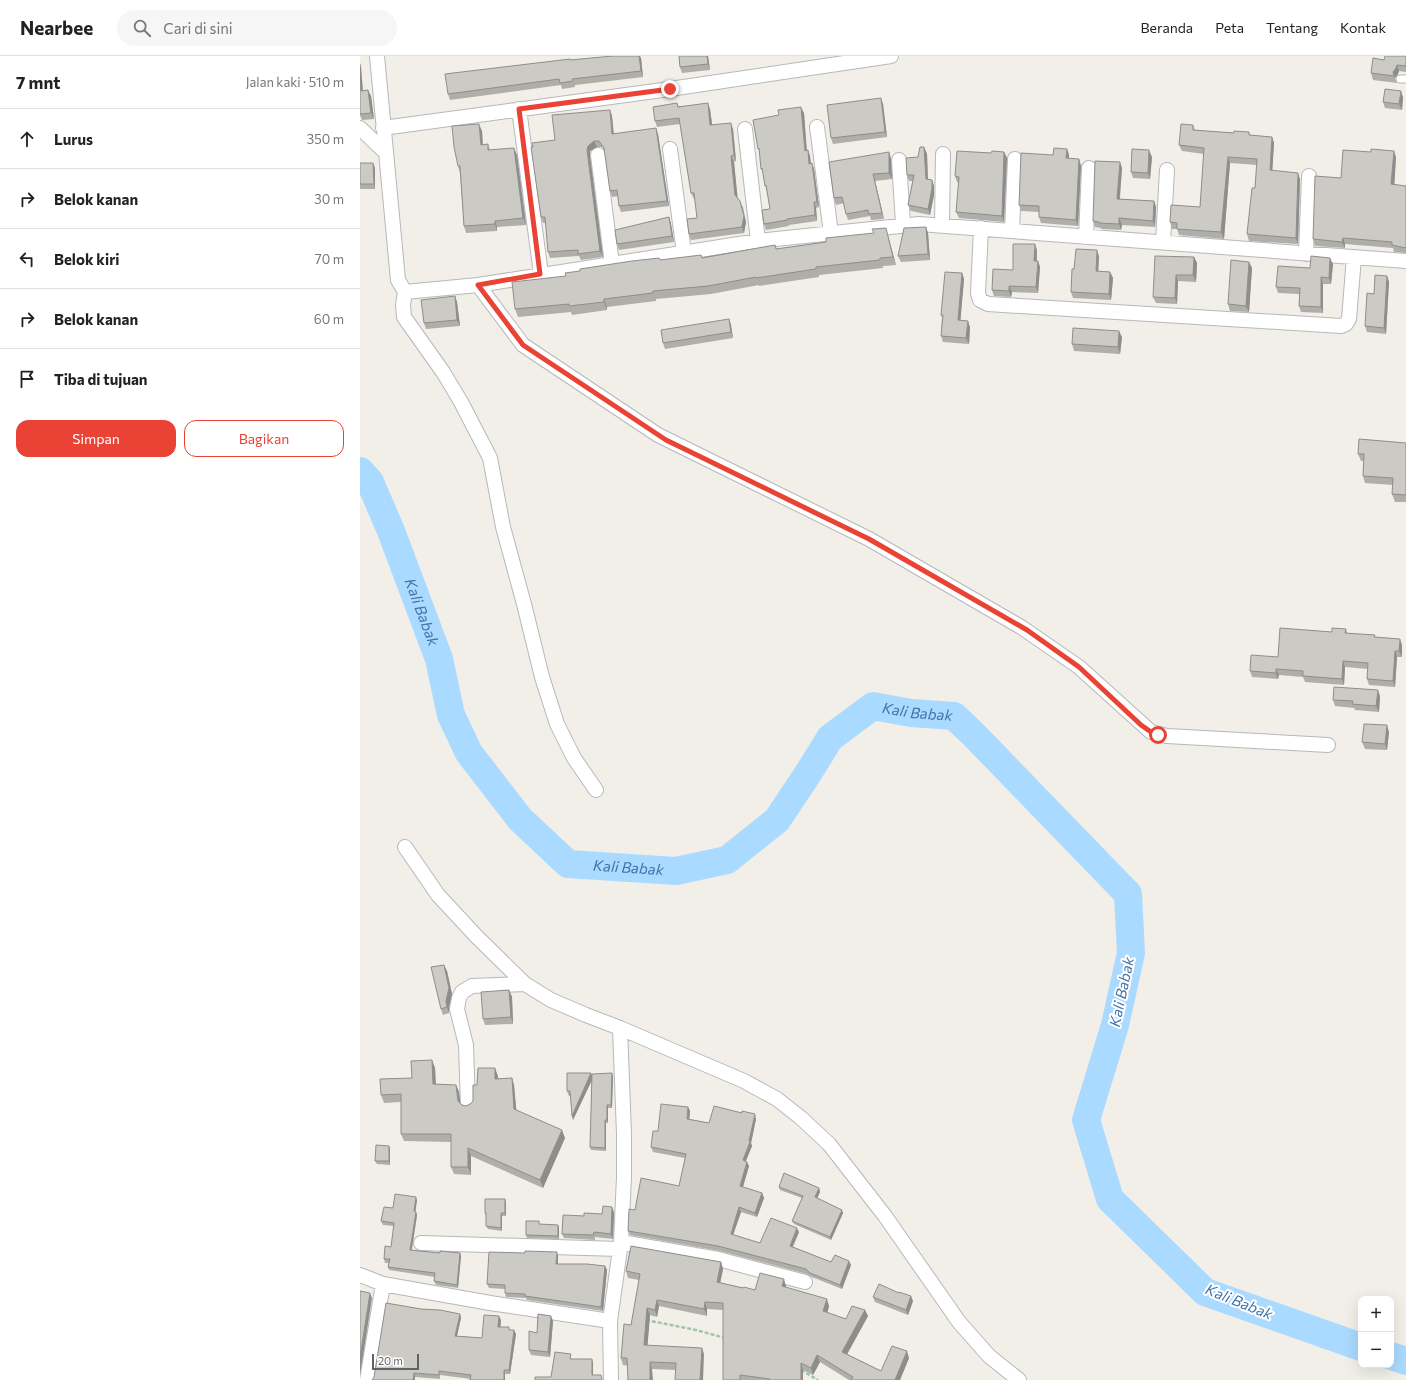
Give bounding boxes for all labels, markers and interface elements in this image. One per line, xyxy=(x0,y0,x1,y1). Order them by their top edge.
search box xyxy=(117,10,397,46)
text: Nearbee xyxy=(20,16,93,39)
icon: search xyxy=(131,17,153,39)
text: Cari di sini xyxy=(163,19,233,37)
text: Beranda xyxy=(1141,19,1193,36)
text: Peta xyxy=(1215,19,1244,36)
text: Tentang xyxy=(1266,19,1318,36)
text: Kontak xyxy=(1340,19,1386,36)
text: 7 mnt xyxy=(16,72,60,93)
text: Jalan kaki · 510 m xyxy=(246,74,344,90)
route end xyxy=(661,80,679,98)
icon: ahead xyxy=(16,128,38,150)
text: Lurus xyxy=(54,130,93,148)
text: 350 m xyxy=(307,131,344,147)
icon: right xyxy=(16,188,38,210)
text: Belok kanan xyxy=(54,190,138,208)
text: 30 m xyxy=(314,191,344,207)
icon: left xyxy=(16,248,38,270)
text: Belok kiri xyxy=(54,250,120,268)
text: 70 m xyxy=(315,251,344,267)
icon: right xyxy=(16,308,38,330)
text: Belok kanan xyxy=(54,310,138,328)
text: 60 m xyxy=(314,311,344,327)
icon: arrive xyxy=(16,368,38,390)
text: Tiba di tujuan xyxy=(54,370,148,388)
button: Simpan xyxy=(16,420,176,457)
button: Bagikan xyxy=(184,420,344,457)
water label: Kali Babak xyxy=(402,576,444,649)
water label: Kali Babak xyxy=(881,698,954,724)
route start xyxy=(1149,726,1167,744)
water label: Kali Babak xyxy=(593,856,665,878)
water label: Kali Babak xyxy=(1105,954,1137,1028)
water label: Kali Babak xyxy=(1203,1279,1276,1323)
map controls xyxy=(1358,1296,1394,1368)
button: + xyxy=(1358,1296,1394,1332)
button: − xyxy=(1358,1332,1394,1368)
scale bar xyxy=(372,1352,419,1371)
text: 20 m xyxy=(378,1354,403,1367)

